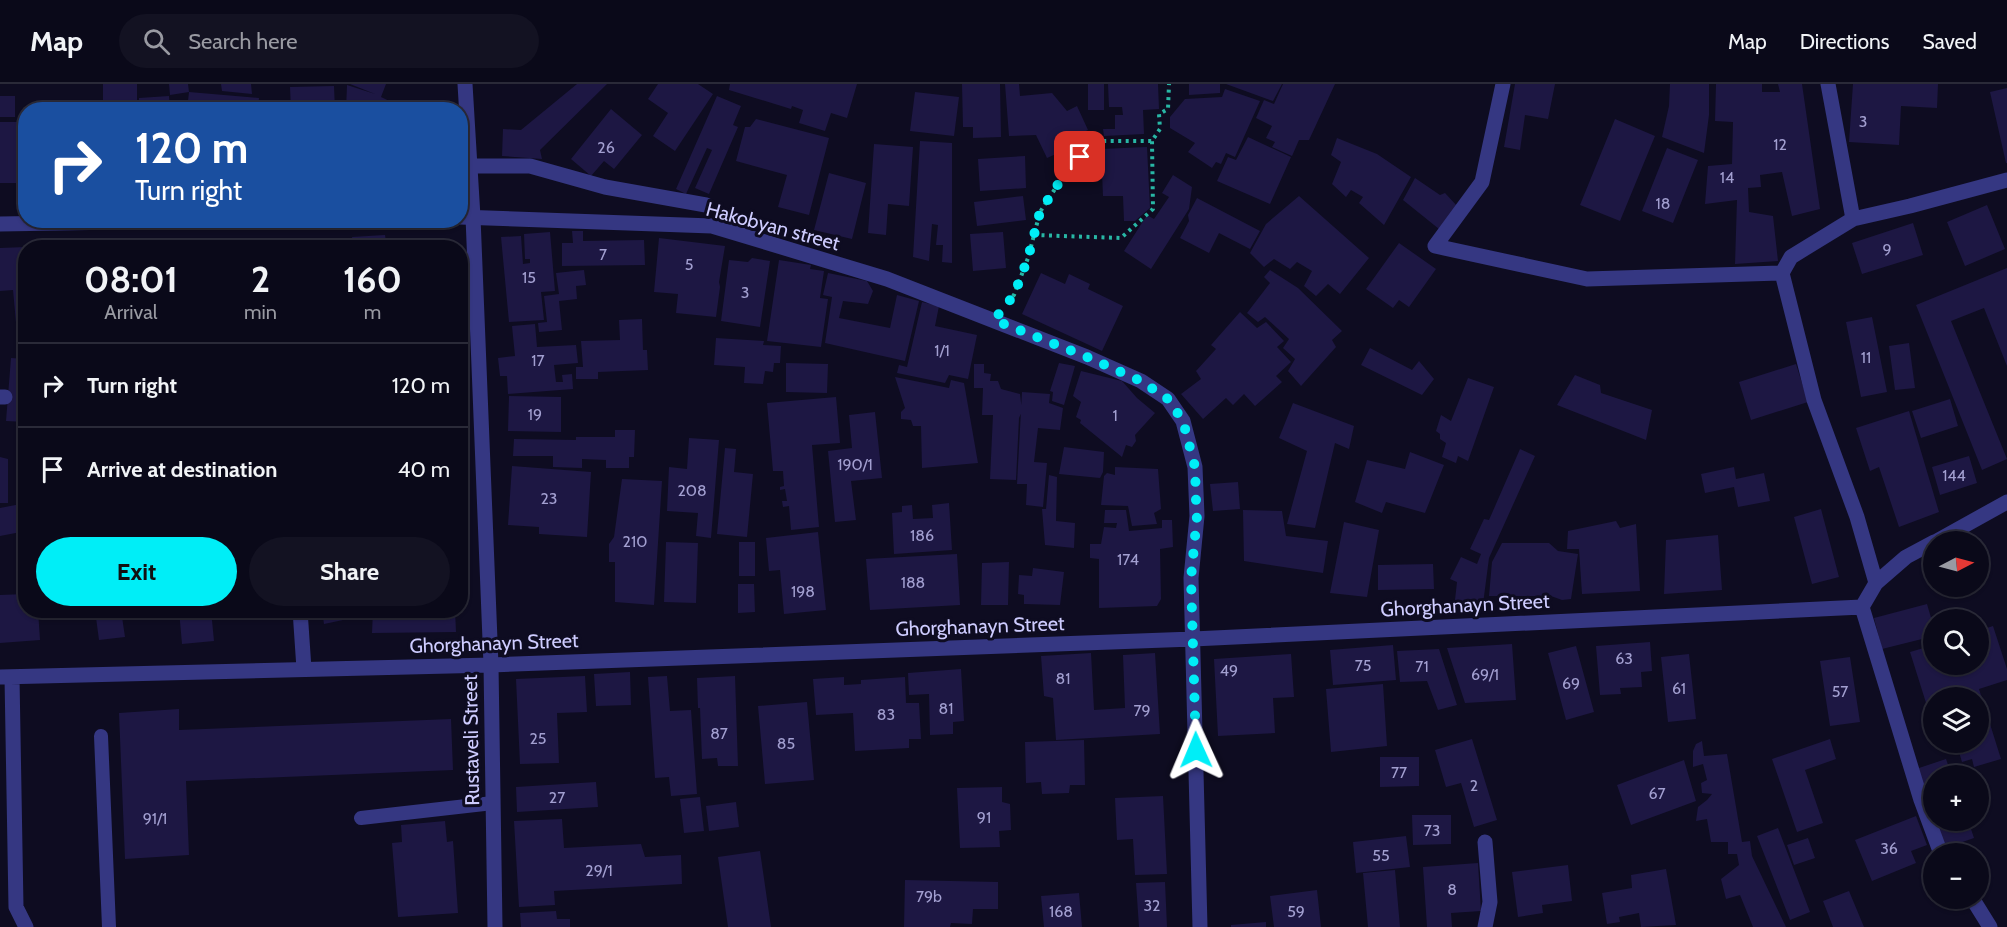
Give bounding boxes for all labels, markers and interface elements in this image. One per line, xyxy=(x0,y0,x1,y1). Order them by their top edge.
search box xyxy=(119,14,539,68)
text: Map xyxy=(30,24,83,58)
icon: search xyxy=(140,25,173,58)
text: Search here xyxy=(188,28,297,55)
text: Map xyxy=(1728,29,1767,54)
text: Directions xyxy=(1800,29,1889,54)
text: Saved xyxy=(1922,29,1977,54)
house number: 3 xyxy=(1859,112,1867,131)
text: 120 m xyxy=(135,122,248,174)
icon: right xyxy=(36,126,114,204)
pin xyxy=(1054,131,1105,182)
house number: 12 xyxy=(1773,135,1787,154)
house number: 26 xyxy=(597,138,615,157)
icon: arrive xyxy=(1063,140,1096,173)
house number: 14 xyxy=(1720,168,1734,187)
text: Turn right xyxy=(135,174,242,207)
house number: 18 xyxy=(1656,194,1670,213)
street label: Hakobyan street xyxy=(703,197,843,255)
house number: 9 xyxy=(1882,240,1892,259)
house number: 7 xyxy=(599,245,607,264)
house number: 5 xyxy=(685,255,693,274)
text: 08:01 xyxy=(84,257,178,301)
text: 2 xyxy=(251,257,270,301)
text: 160 xyxy=(343,257,402,301)
house number: 15 xyxy=(522,268,536,287)
house number: 3 xyxy=(741,283,749,302)
text: Arrival xyxy=(104,300,158,324)
text: min xyxy=(244,300,277,324)
text: m xyxy=(364,300,381,324)
house number: 1/1 xyxy=(934,341,950,360)
house number: 11 xyxy=(1861,348,1871,367)
house number: 17 xyxy=(531,351,545,370)
icon: right xyxy=(36,369,69,402)
text: Turn right xyxy=(87,372,177,399)
text: 120 m xyxy=(392,372,450,399)
house number: 19 xyxy=(528,405,542,424)
house number: 1 xyxy=(1112,406,1118,425)
icon: arrive xyxy=(36,453,69,486)
house number: 190/1 xyxy=(837,455,873,474)
text: Arrive at destination xyxy=(87,456,277,483)
text: 40 m xyxy=(398,456,450,483)
house number: 144 xyxy=(1942,466,1966,485)
house number: 208 xyxy=(677,481,707,500)
house number: 23 xyxy=(540,489,558,508)
house number: 186 xyxy=(910,526,934,545)
north arrow xyxy=(1923,531,1989,597)
map controls xyxy=(1923,531,1989,909)
house number: 210 xyxy=(623,532,647,551)
button: Exit xyxy=(36,537,237,606)
button: Share xyxy=(249,537,450,606)
house number: 174 xyxy=(1117,550,1139,569)
house number: 188 xyxy=(901,573,925,592)
house number: 198 xyxy=(791,582,815,601)
street label: Ghorghanayn Street xyxy=(1380,589,1550,621)
button: search xyxy=(1923,609,1989,675)
street label: Ghorghanayn Street xyxy=(895,611,1065,641)
street label: Ghorghanayn Street xyxy=(409,628,579,658)
house number: 63 xyxy=(1615,649,1633,668)
house number: 75 xyxy=(1355,656,1371,675)
house number: 71 xyxy=(1415,657,1429,676)
house number: 49 xyxy=(1220,661,1238,680)
house number: 69/1 xyxy=(1471,665,1499,684)
house number: 81 xyxy=(1056,669,1070,688)
street label: Rustaveli Street xyxy=(458,674,484,806)
house number: 69 xyxy=(1562,674,1580,693)
house number: 61 xyxy=(1672,679,1686,698)
house number: 57 xyxy=(1832,682,1848,701)
button: layers xyxy=(1923,687,1989,753)
house number: 81 xyxy=(939,699,953,718)
house number: 79 xyxy=(1133,701,1151,720)
house number: 83 xyxy=(877,705,895,724)
position arrow xyxy=(1164,718,1228,782)
house number: 87 xyxy=(710,724,728,743)
house number: 25 xyxy=(529,729,547,748)
house number: 85 xyxy=(777,734,795,753)
house number: 77 xyxy=(1391,763,1407,782)
button: + xyxy=(1923,765,1989,831)
house number: 2 xyxy=(1470,776,1478,795)
house number: 67 xyxy=(1648,784,1666,803)
house number: 27 xyxy=(549,788,565,807)
house number: 91 xyxy=(977,808,991,827)
house number: 91/1 xyxy=(143,809,167,828)
house number: 73 xyxy=(1424,821,1440,840)
house number: 36 xyxy=(1880,839,1898,858)
button: − xyxy=(1923,843,1989,909)
house number: 55 xyxy=(1372,846,1390,865)
house number: 29/1 xyxy=(585,861,613,880)
house number: 8 xyxy=(1447,880,1457,899)
house number: 79b xyxy=(916,887,942,906)
house number: 32 xyxy=(1143,896,1161,915)
house number: 168 xyxy=(1049,902,1073,921)
house number: 59 xyxy=(1287,902,1305,921)

